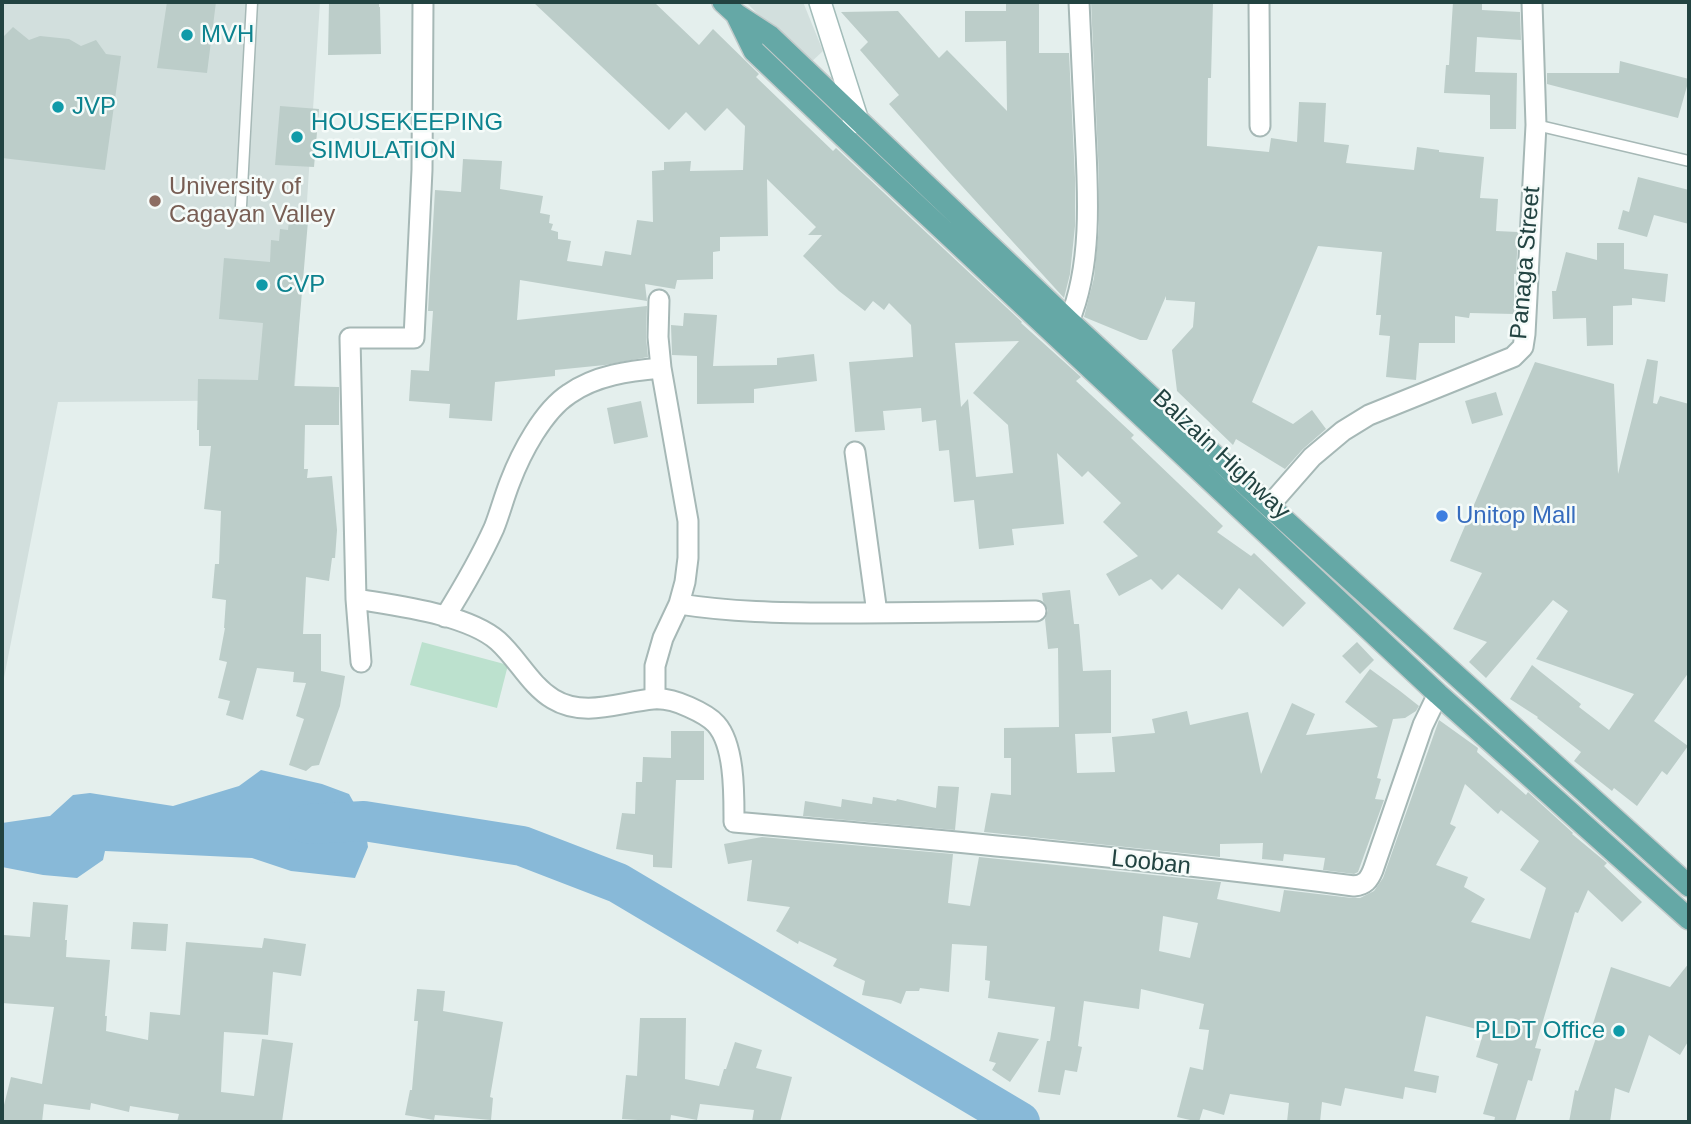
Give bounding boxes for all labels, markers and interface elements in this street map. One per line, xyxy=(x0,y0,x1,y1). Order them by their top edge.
place label: MVH xyxy=(201,21,254,49)
marker: MVH xyxy=(179,27,195,43)
place label: JVP xyxy=(72,93,116,121)
marker: JVP xyxy=(50,99,66,115)
place label: HOUSEKEEPING SIMULATION xyxy=(311,109,503,165)
marker: HOUSEKEEPING SIMULATION xyxy=(289,129,305,145)
place label: University of Cagayan Valley xyxy=(169,173,335,229)
street label: Panaga Street xyxy=(1505,185,1547,341)
marker: University of Cagayan Valley xyxy=(147,193,163,209)
place label: CVP xyxy=(276,271,325,299)
marker: CVP xyxy=(254,277,270,293)
street label: Balzain Highway xyxy=(1146,384,1296,526)
place label: Unitop Mall xyxy=(1456,502,1576,530)
marker: Unitop Mall xyxy=(1434,508,1450,524)
street label: Looban xyxy=(1110,844,1192,882)
place label: PLDT Office xyxy=(1475,1017,1605,1045)
marker: PLDT Office xyxy=(1611,1023,1627,1039)

